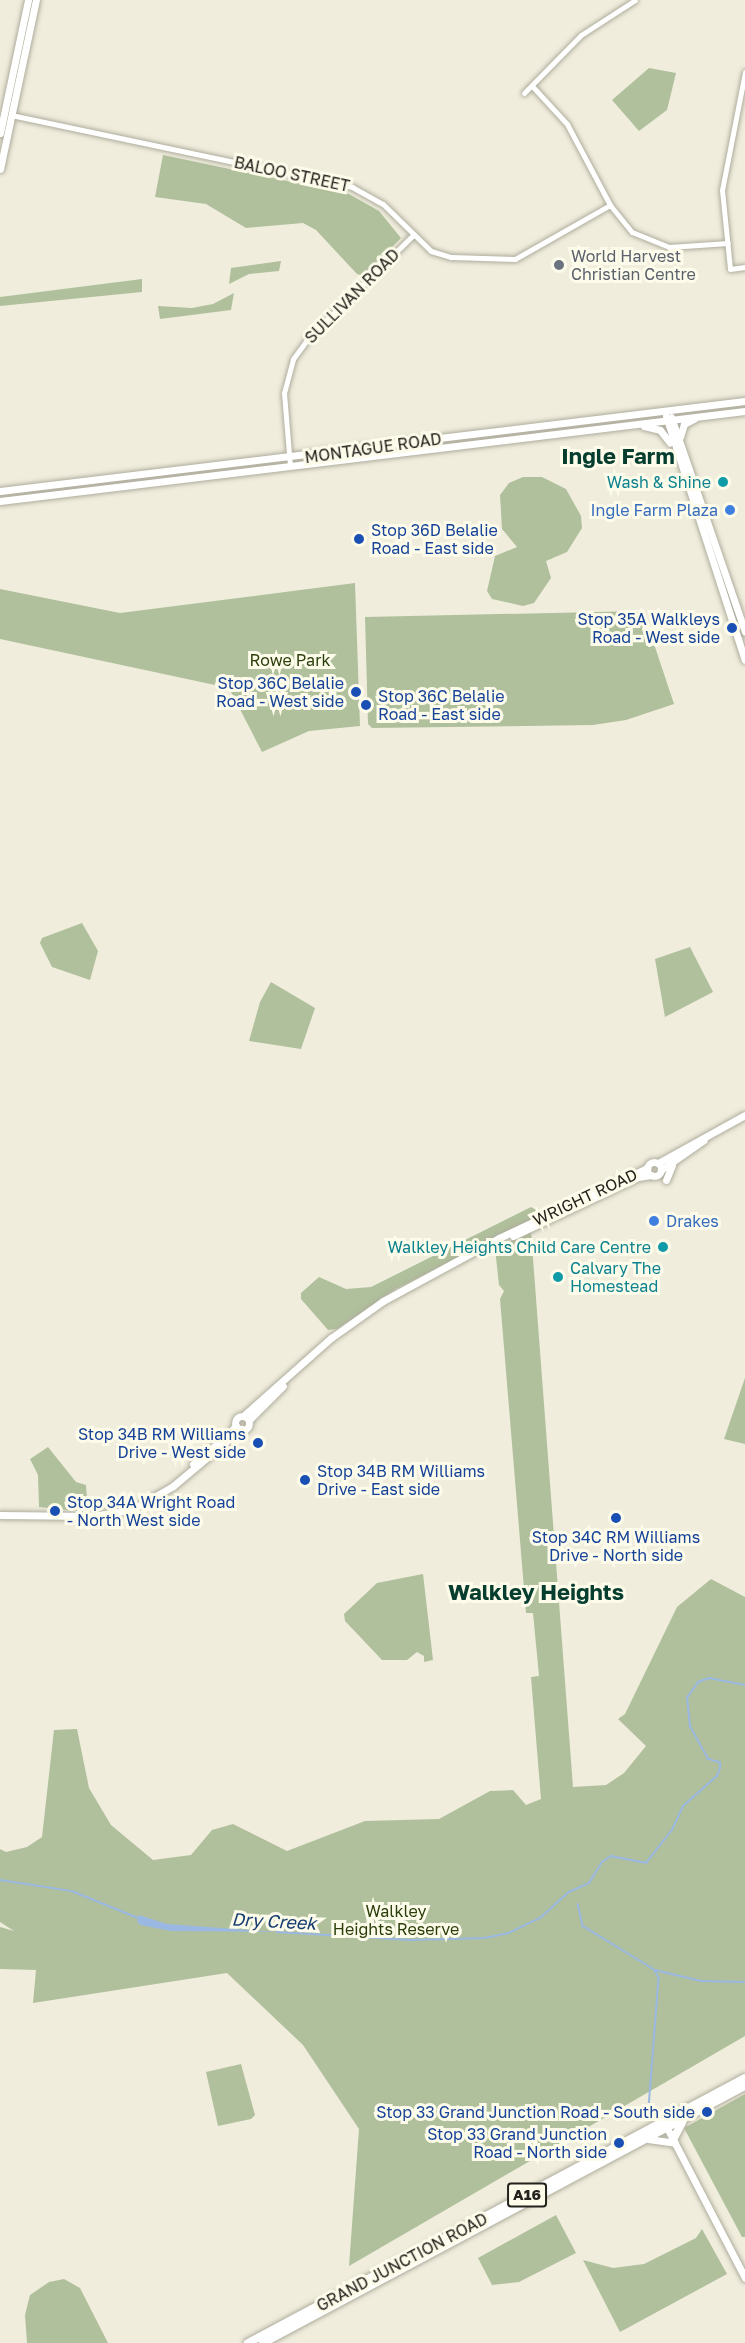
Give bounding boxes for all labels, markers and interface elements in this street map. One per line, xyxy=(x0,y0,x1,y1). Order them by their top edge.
street label: BALOO STREET xyxy=(232,152,352,196)
street label: SULLIVAN ROAD xyxy=(301,245,403,347)
place label: World Harvest Christian Centre xyxy=(571,246,696,284)
marker: World Harvest Christian Centre xyxy=(552,258,566,272)
street label: MONTAGUE ROAD xyxy=(303,429,443,467)
district label: Ingle Farm xyxy=(561,443,675,469)
place label: Wash & Shine xyxy=(607,472,711,492)
marker: Wash & Shine xyxy=(716,475,730,489)
place label: Ingle Farm Plaza xyxy=(591,500,718,520)
marker: Ingle Farm Plaza xyxy=(723,503,737,517)
place label: Stop 36D Belalie Road - East side xyxy=(371,520,498,558)
marker: Stop 36D Belalie Road - East side xyxy=(352,532,366,546)
place label: Stop 35A Walkleys Road - West side xyxy=(578,609,720,647)
marker: Stop 35A Walkleys Road - West side xyxy=(725,621,739,635)
park label: Rowe Park xyxy=(250,650,330,670)
place label: Stop 36C Belalie Road - West side xyxy=(216,673,344,711)
marker: Stop 36C Belalie Road - West side xyxy=(349,685,363,699)
place label: Stop 36C Belalie Road - East side xyxy=(378,686,505,724)
marker: Stop 36C Belalie Road - East side xyxy=(359,698,373,712)
street label: WRIGHT ROAD xyxy=(530,1164,640,1230)
place label: Drakes xyxy=(666,1211,719,1231)
marker: Drakes xyxy=(647,1214,661,1228)
place label: Walkley Heights Child Care Centre xyxy=(387,1237,651,1257)
marker: Walkley Heights Child Care Centre xyxy=(656,1240,670,1254)
place label: Calvary The Homestead xyxy=(570,1258,661,1296)
marker: Calvary The Homestead xyxy=(551,1270,565,1284)
place label: Stop 34B RM Williams Drive - West side xyxy=(78,1424,246,1462)
marker: Stop 34B RM Williams Drive - West side xyxy=(251,1436,265,1450)
place label: Stop 34B RM Williams Drive - East side xyxy=(317,1461,485,1499)
marker: Stop 34B RM Williams Drive - East side xyxy=(298,1473,312,1487)
place label: Stop 34A Wright Road - North West side xyxy=(67,1492,235,1530)
marker: Stop 34A Wright Road - North West side xyxy=(48,1504,62,1518)
marker: Stop 34C RM Williams Drive - North side xyxy=(609,1511,623,1525)
place label: Stop 34C RM Williams Drive - North side xyxy=(532,1527,700,1565)
district label: Walkley Heights xyxy=(448,1579,624,1605)
park label: Walkley Heights Reserve xyxy=(333,1901,459,1939)
water label: Dry Creek xyxy=(231,1908,317,1934)
place label: Stop 33 Grand Junction Road - South side xyxy=(376,2102,695,2122)
marker: Stop 33 Grand Junction Road - South side xyxy=(700,2105,714,2119)
place label: Stop 33 Grand Junction Road - North side xyxy=(427,2124,607,2162)
marker: Stop 33 Grand Junction Road - North side xyxy=(612,2136,626,2150)
road number: A16 xyxy=(506,2183,548,2207)
street label: GRAND JUNCTION ROAD xyxy=(313,2209,491,2315)

